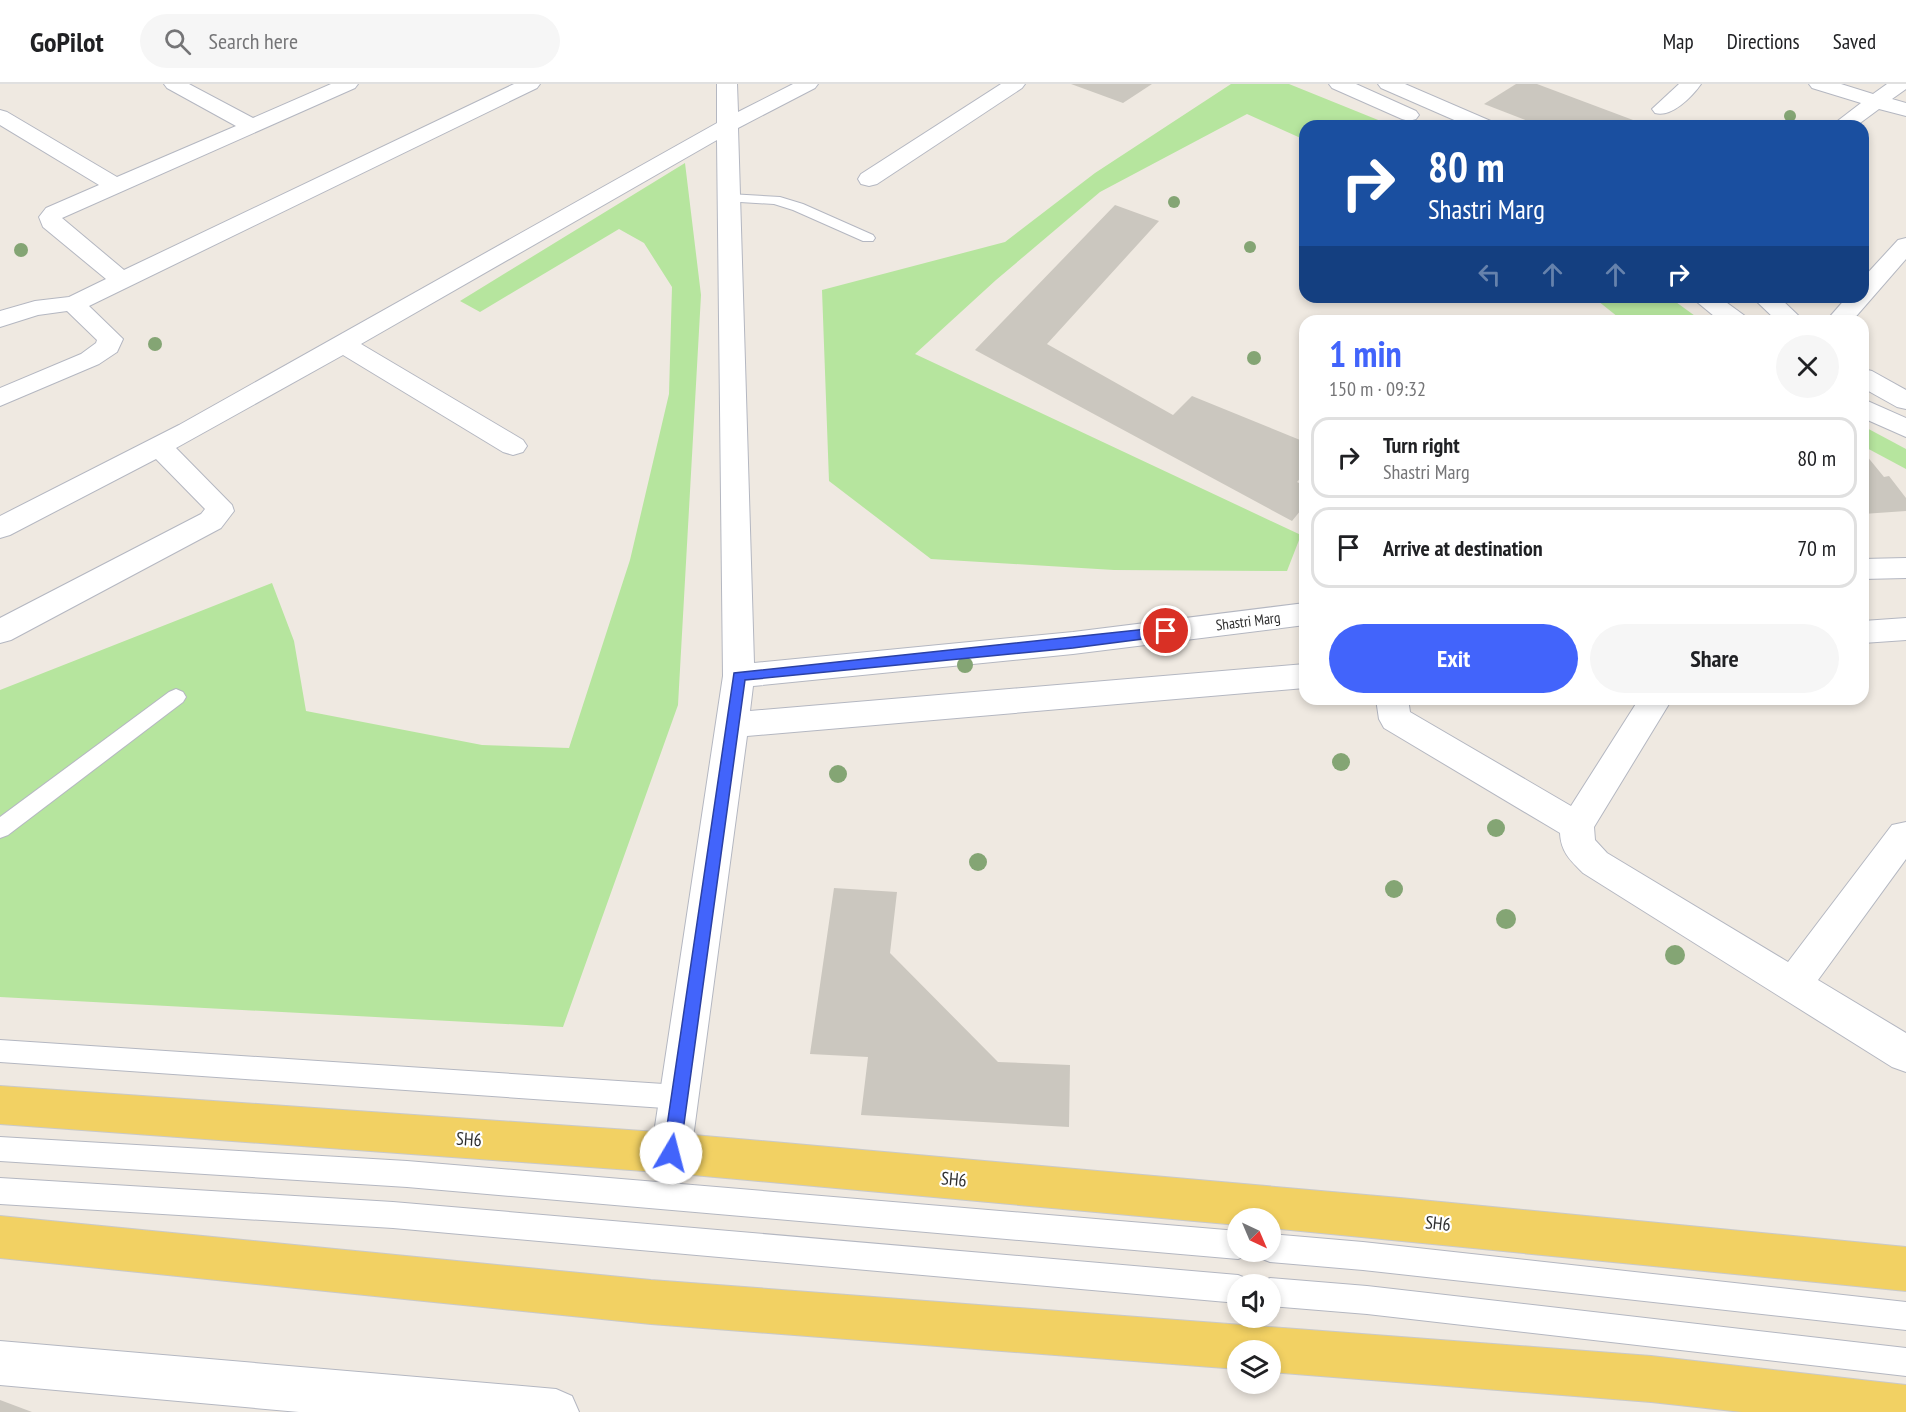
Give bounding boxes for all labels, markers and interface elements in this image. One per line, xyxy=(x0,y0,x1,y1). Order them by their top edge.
search box xyxy=(140,14,560,68)
text: GoPilot xyxy=(30,23,104,60)
icon: search xyxy=(161,25,194,58)
text: Search here xyxy=(209,27,298,55)
text: Map xyxy=(1663,28,1694,55)
text: Directions xyxy=(1727,28,1800,55)
text: Saved xyxy=(1833,28,1876,55)
text: 80 m xyxy=(1428,139,1505,194)
icon: right xyxy=(1329,144,1407,222)
text: Shastri Marg xyxy=(1428,192,1545,226)
icon: left xyxy=(1473,258,1506,291)
icon: ahead xyxy=(1536,258,1569,291)
icon: ahead xyxy=(1599,258,1632,291)
icon: right xyxy=(1662,258,1695,291)
text: 1 min xyxy=(1329,330,1402,377)
button: close xyxy=(1776,335,1839,398)
text: 150 m · 09:32 xyxy=(1329,376,1426,402)
text: Turn right xyxy=(1383,431,1460,459)
icon: right xyxy=(1332,441,1365,474)
text: 80 m xyxy=(1797,444,1836,472)
text: Shastri Marg xyxy=(1383,459,1470,485)
icon: arrive xyxy=(1332,531,1365,564)
text: Arrive at destination xyxy=(1383,534,1543,562)
text: 70 m xyxy=(1797,534,1836,562)
pin xyxy=(1140,605,1191,656)
street label: Shastri Marg xyxy=(1215,608,1281,634)
icon: arrive xyxy=(1149,614,1182,647)
button: Exit xyxy=(1329,624,1578,693)
button: Share xyxy=(1590,624,1839,693)
position arrow xyxy=(639,1121,703,1185)
street label: SH6 xyxy=(456,1127,482,1151)
street label: SH6 xyxy=(940,1166,968,1192)
north arrow xyxy=(1227,1208,1281,1262)
map controls xyxy=(1227,1208,1281,1394)
street label: SH6 xyxy=(1424,1210,1452,1236)
button: sound xyxy=(1227,1274,1281,1328)
button: layers xyxy=(1227,1340,1281,1394)

